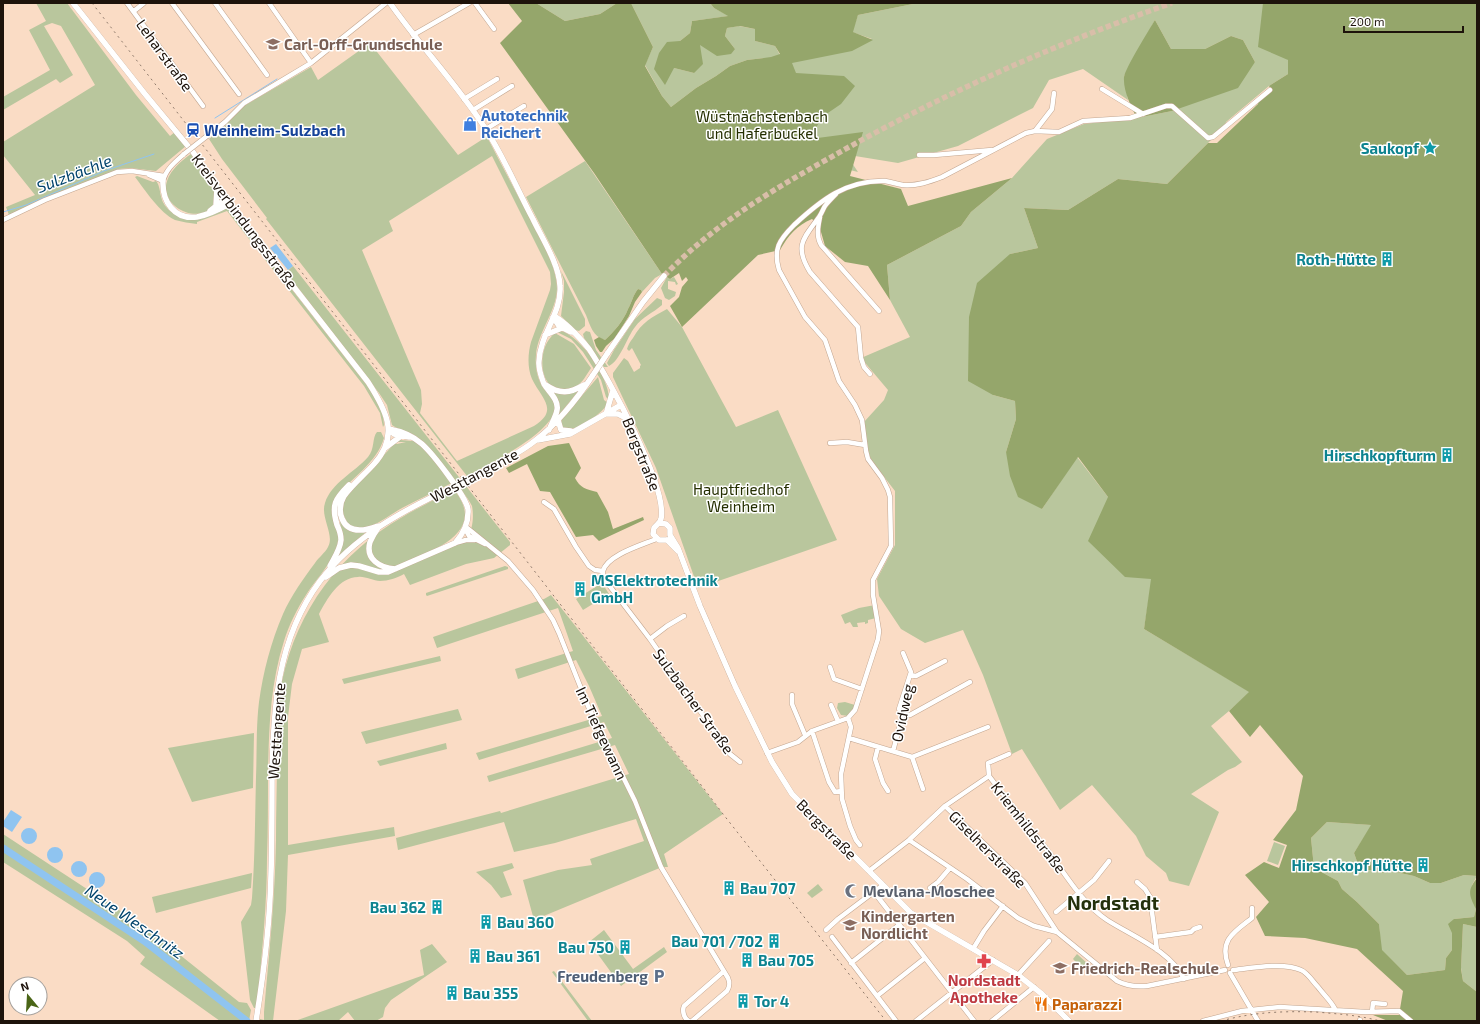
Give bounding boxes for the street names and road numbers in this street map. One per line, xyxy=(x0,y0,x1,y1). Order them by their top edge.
street label: Leharstraße xyxy=(133,16,197,94)
street label: Kreisverbindungsstraße xyxy=(188,150,302,292)
street label: Bergstraße xyxy=(619,415,665,493)
street label: Westtangente xyxy=(427,444,521,506)
street label: Sulzbacher Straße xyxy=(650,645,738,757)
street label: Westtangente xyxy=(264,682,288,780)
street label: Ovidweg xyxy=(887,682,917,744)
street label: Im Tiefgewann xyxy=(573,684,631,782)
street label: Kriemhildstraße xyxy=(988,778,1070,876)
street label: Bergstraße xyxy=(793,795,861,863)
street label: Giselherstraße xyxy=(946,807,1030,891)

